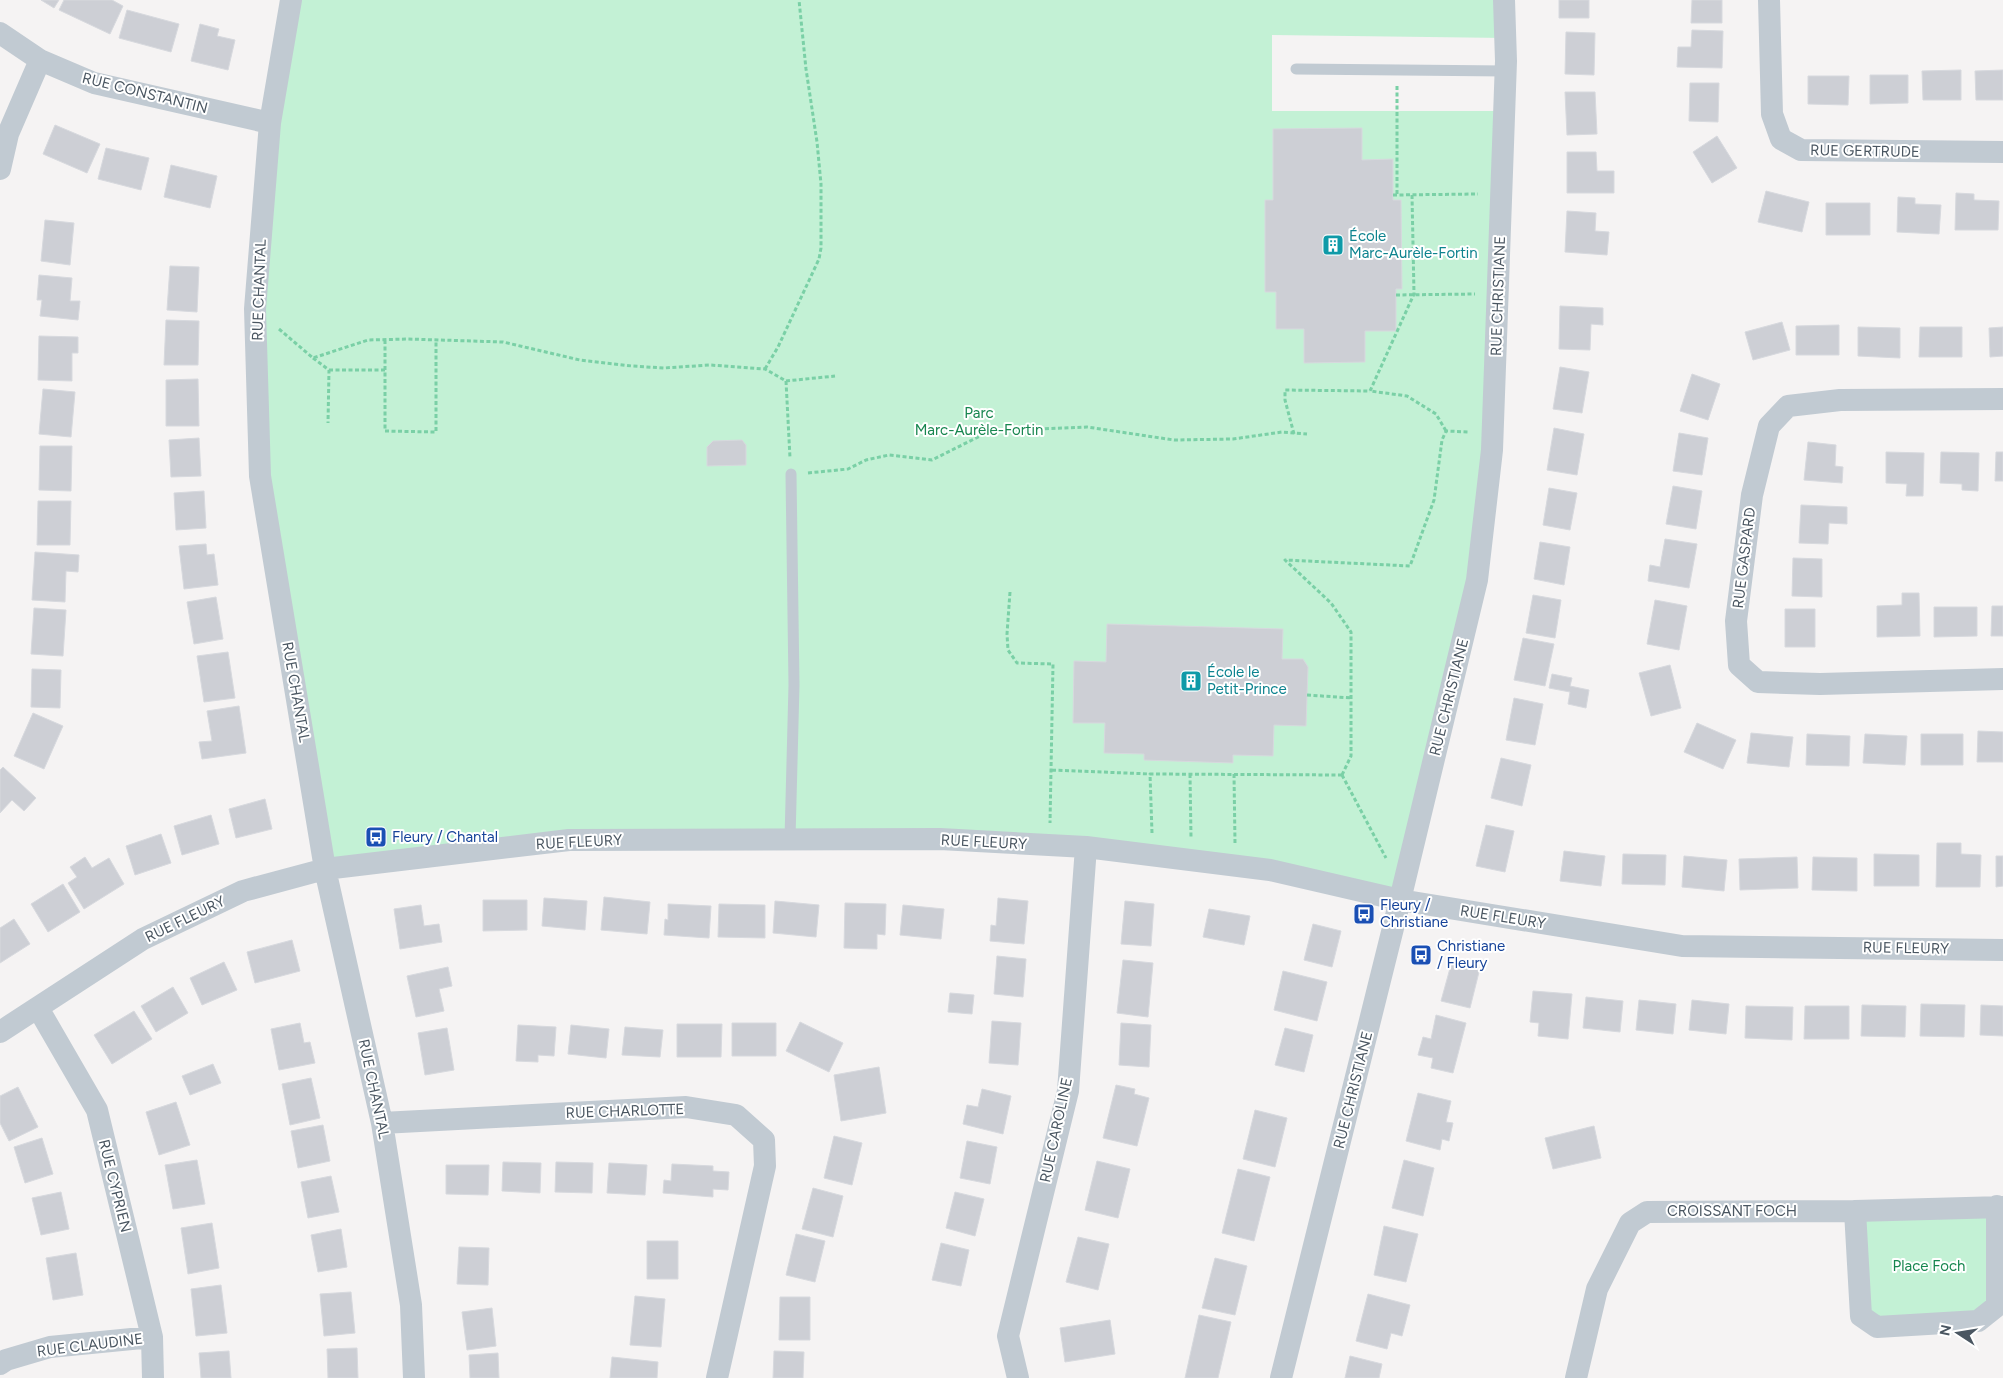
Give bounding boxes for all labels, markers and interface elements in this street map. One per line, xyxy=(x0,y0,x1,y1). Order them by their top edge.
street label: RUE CONSTANTIN xyxy=(80,69,210,117)
street label: RUE GERTRUDE xyxy=(1810,141,1920,161)
place label: École Marc-Aurèle-Fortin xyxy=(1349,227,1478,262)
building icon: École Marc-Aurèle-Fortin xyxy=(1321,233,1345,257)
street label: RUE CHRISTIANE xyxy=(1487,236,1509,356)
street label: RUE CHANTAL xyxy=(248,239,270,341)
park label: Parc Marc-Aurèle-Fortin xyxy=(915,404,1043,439)
street label: RUE GASPARD xyxy=(1729,506,1759,610)
street label: RUE CHRISTIANE xyxy=(1426,636,1472,758)
street label: RUE CHANTAL xyxy=(278,640,314,744)
place label: École le Petit-Prince xyxy=(1207,663,1287,698)
building icon: École le Petit-Prince xyxy=(1179,669,1203,693)
bus stop icon: Fleury / Chantal xyxy=(364,825,388,849)
place label: Fleury / Chantal xyxy=(392,828,498,846)
street label: RUE FLEURY xyxy=(535,831,623,853)
street label: RUE FLEURY xyxy=(940,831,1028,853)
street label: RUE FLEURY xyxy=(142,892,228,946)
place label: Fleury / Christiane xyxy=(1380,896,1448,931)
street label: RUE FLEURY xyxy=(1459,901,1547,933)
bus stop icon: Fleury / Christiane xyxy=(1352,902,1376,926)
place label: Christiane / Fleury xyxy=(1437,937,1505,972)
street label: RUE FLEURY xyxy=(1863,938,1949,958)
bus stop icon: Christiane / Fleury xyxy=(1409,943,1433,967)
street label: RUE CHRISTIANE xyxy=(1330,1029,1376,1151)
street label: RUE CHANTAL xyxy=(355,1037,393,1141)
street label: RUE CAROLINE xyxy=(1036,1076,1076,1184)
street label: RUE CHARLOTTE xyxy=(565,1100,685,1122)
street label: RUE CYPRIEN xyxy=(95,1138,135,1234)
street label: CROISSANT FOCH xyxy=(1667,1202,1797,1220)
park label: Place Foch xyxy=(1893,1257,1965,1275)
north arrow xyxy=(1933,1308,1983,1358)
text: N xyxy=(1936,1323,1955,1337)
street label: RUE CLAUDINE xyxy=(36,1330,144,1360)

